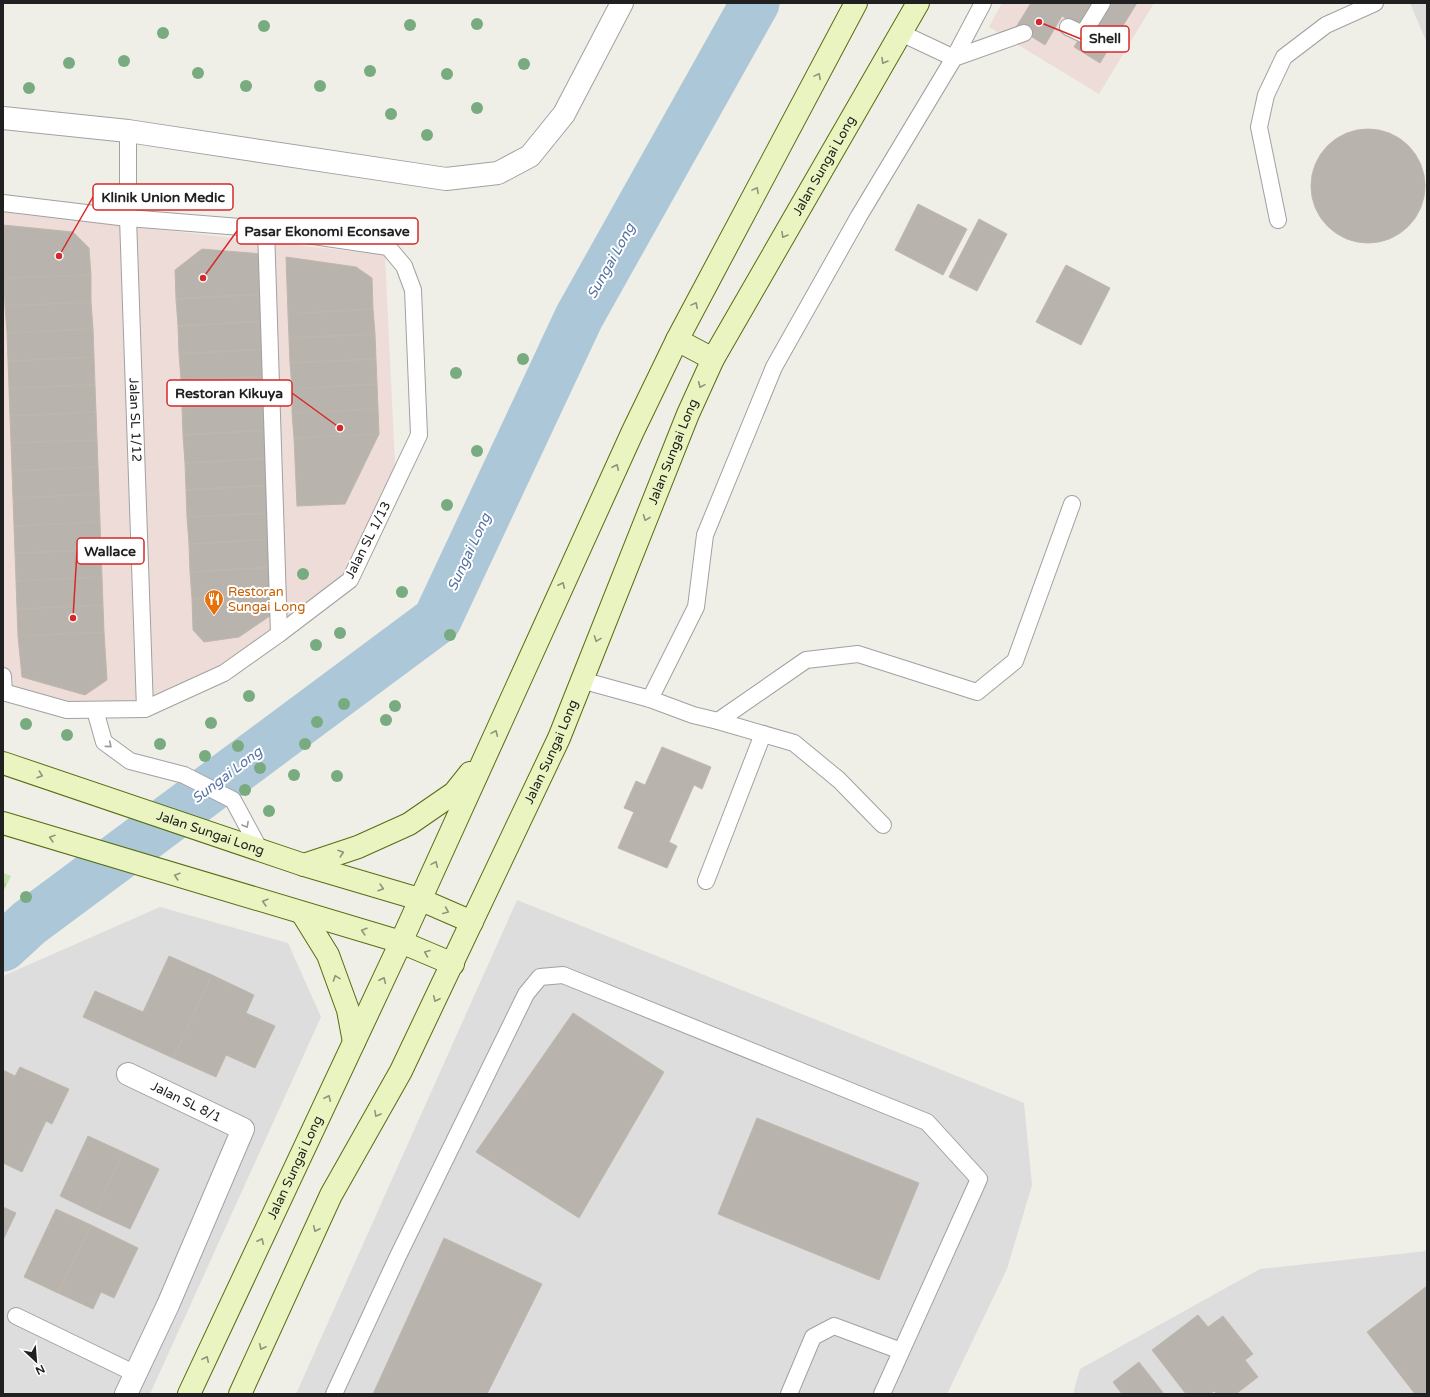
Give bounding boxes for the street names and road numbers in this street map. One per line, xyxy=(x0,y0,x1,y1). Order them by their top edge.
street label: Jalan Sungai Long xyxy=(789,113,859,219)
street label: Jalan SL 1/12 xyxy=(126,377,144,462)
street label: Jalan Sungai Long xyxy=(645,396,702,507)
street label: Jalan SL 1/13 xyxy=(342,499,394,581)
street label: Jalan Sungai Long xyxy=(521,697,581,807)
street label: Jalan Sungai Long xyxy=(154,808,266,859)
street label: Jalan SL 8/1 xyxy=(148,1078,224,1126)
street label: Jalan Sungai Long xyxy=(264,1113,326,1222)

